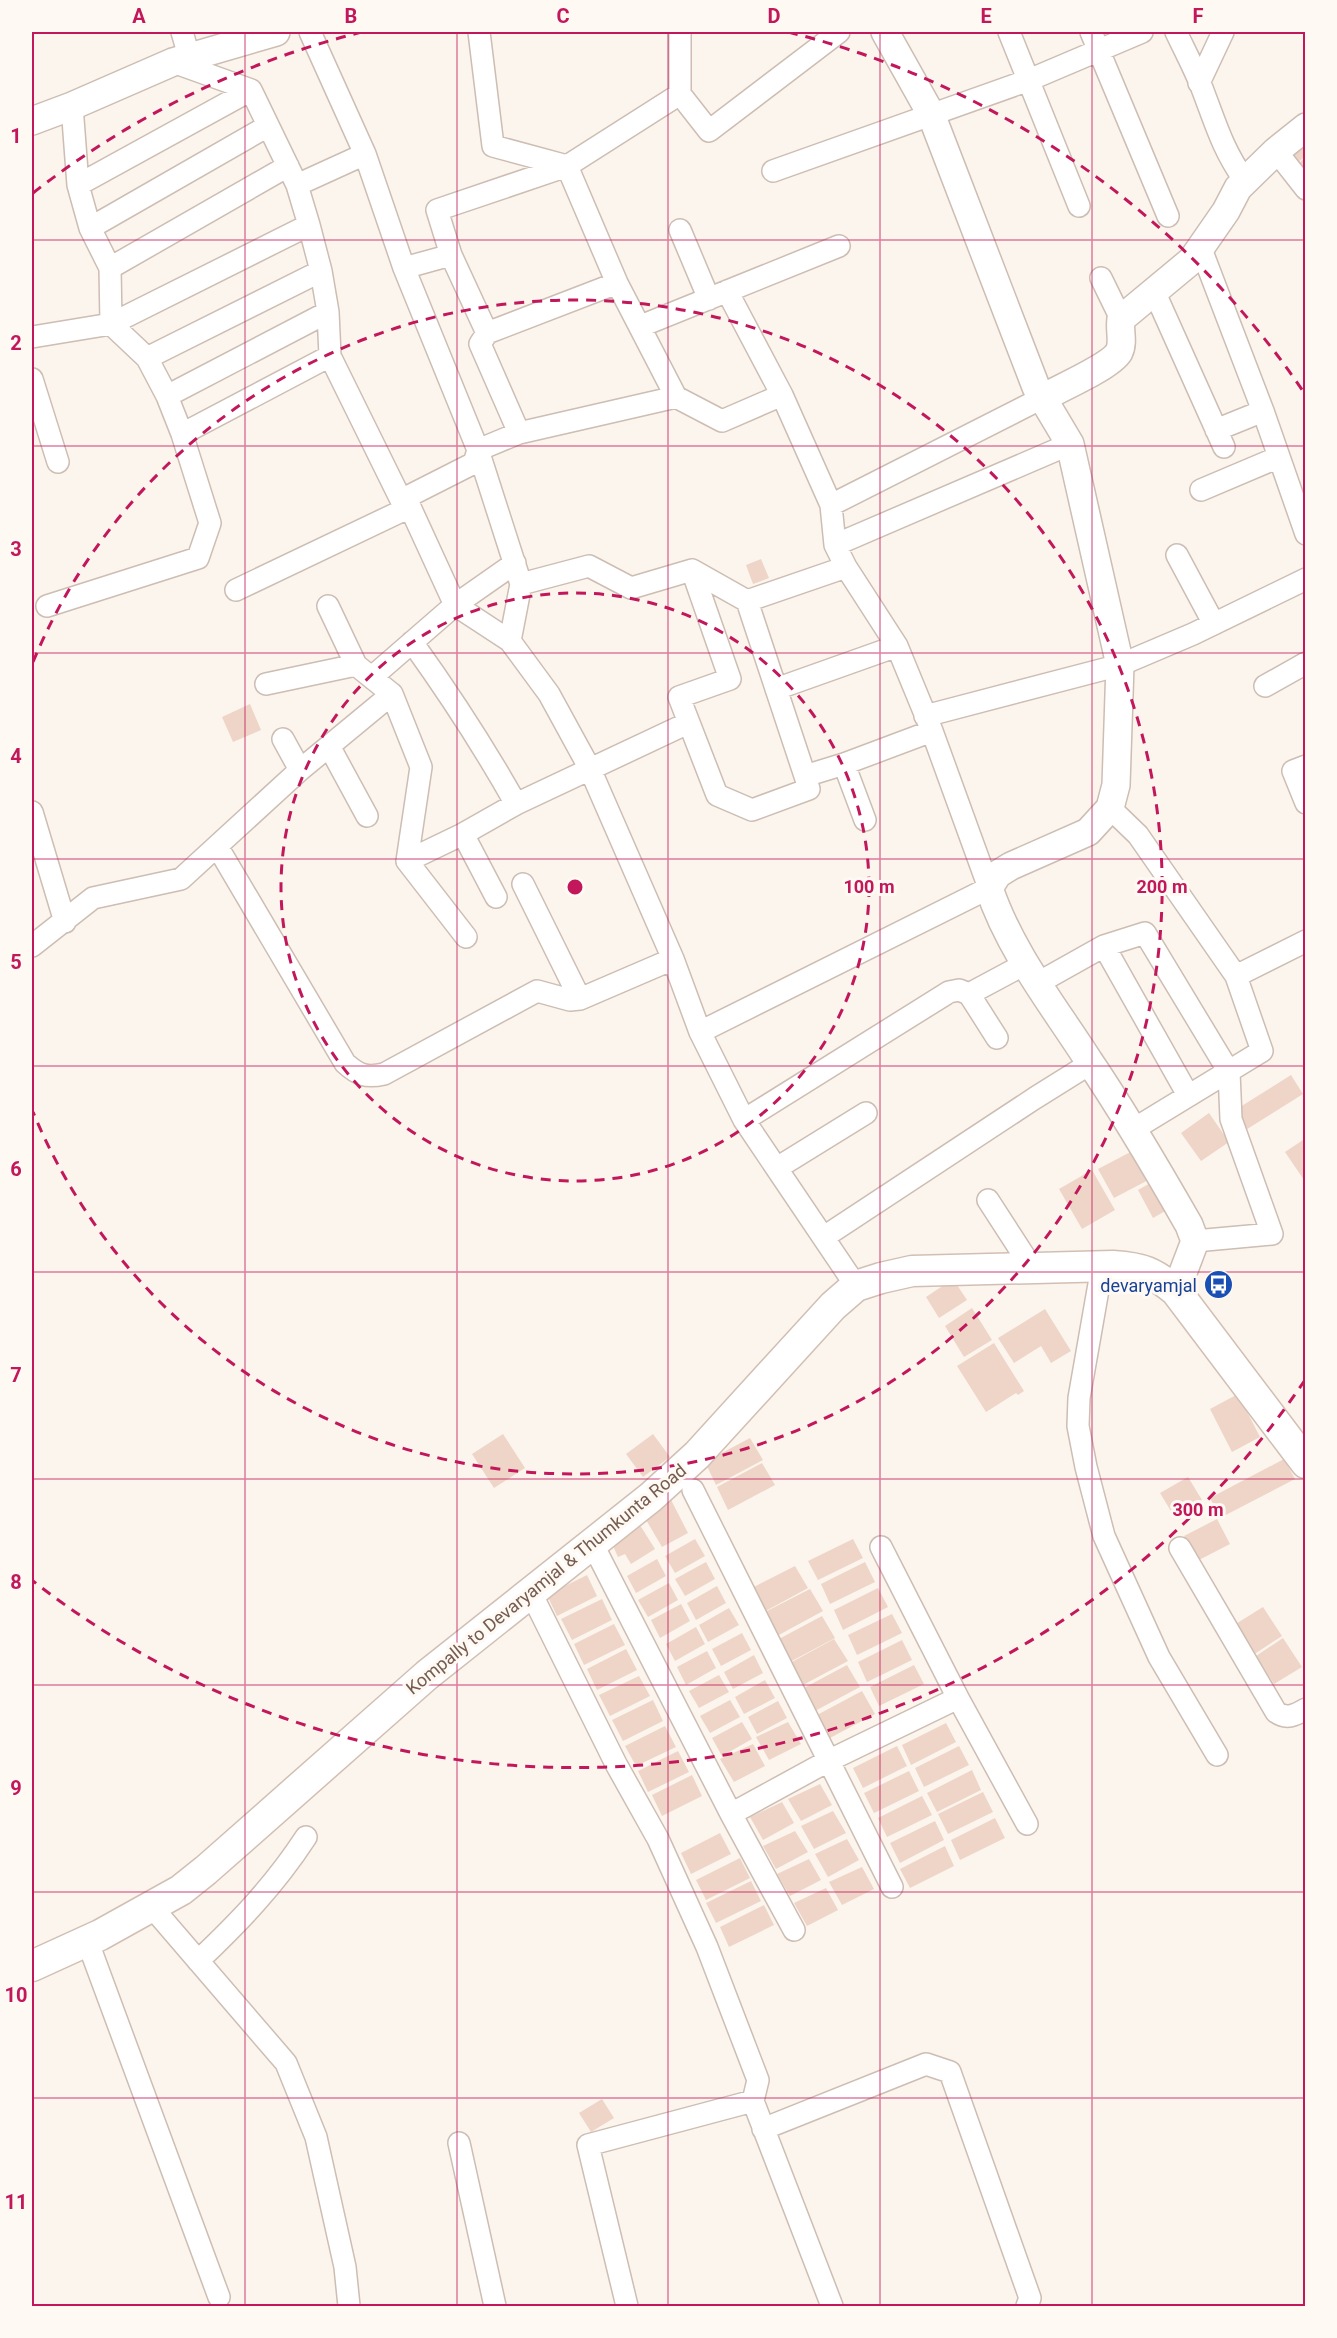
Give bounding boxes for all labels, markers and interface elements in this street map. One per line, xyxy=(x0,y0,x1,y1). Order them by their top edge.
text: A xyxy=(132,4,146,28)
text: B xyxy=(345,4,357,28)
text: C xyxy=(556,4,570,28)
text: D xyxy=(768,4,781,28)
text: E xyxy=(980,4,992,28)
text: F xyxy=(1193,4,1204,28)
text: 1 xyxy=(10,124,22,148)
text: 2 xyxy=(10,331,22,355)
text: 3 xyxy=(10,537,22,561)
text: 4 xyxy=(10,744,22,768)
text: 100 m xyxy=(843,876,895,897)
text: 200 m xyxy=(1136,876,1188,897)
centre of rings xyxy=(565,877,585,897)
text: 5 xyxy=(10,950,22,974)
text: 6 xyxy=(10,1157,22,1181)
bus stop icon: devaryamjal xyxy=(1202,1269,1234,1301)
place label: devaryamjal xyxy=(1100,1275,1197,1296)
text: 7 xyxy=(10,1363,22,1387)
street label: Kompally to Devaryamjal & Thumkunta Road xyxy=(402,1459,690,1699)
text: 300 m xyxy=(1172,1499,1224,1520)
text: 8 xyxy=(10,1570,22,1594)
text: 9 xyxy=(10,1776,22,1800)
text: 10 xyxy=(5,1983,27,2007)
text: 11 xyxy=(5,2190,27,2214)

